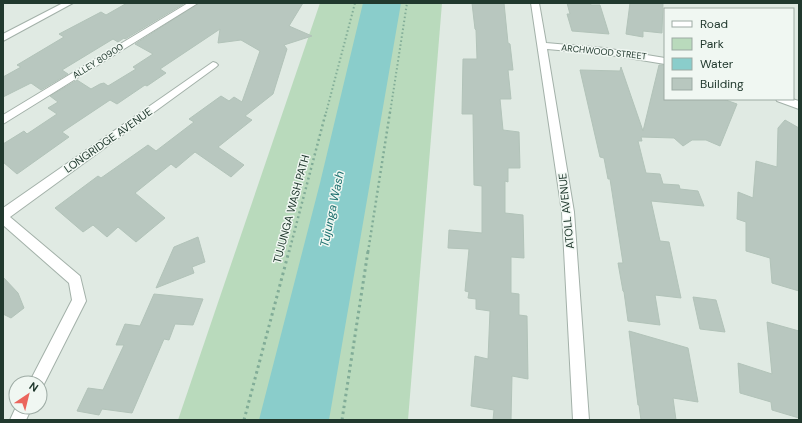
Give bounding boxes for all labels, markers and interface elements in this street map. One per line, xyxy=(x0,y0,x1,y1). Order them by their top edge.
legend xyxy=(664,8,794,100)
text: Road xyxy=(700,16,728,32)
text: Park xyxy=(700,36,724,52)
street label: ALLEY 80900 xyxy=(70,41,126,81)
street label: ARCHWOOD STREET xyxy=(561,42,647,62)
text: Water xyxy=(700,56,734,72)
text: Building xyxy=(700,76,744,92)
street label: LONGRIDGE AVENUE xyxy=(61,104,155,176)
street label: TUJUNGA WASH PATH xyxy=(270,153,312,265)
water label: Tujunga Wash xyxy=(316,169,348,248)
street label: ATOLL AVENUE xyxy=(555,172,577,250)
north arrow xyxy=(8,375,48,415)
text: N xyxy=(26,379,41,395)

